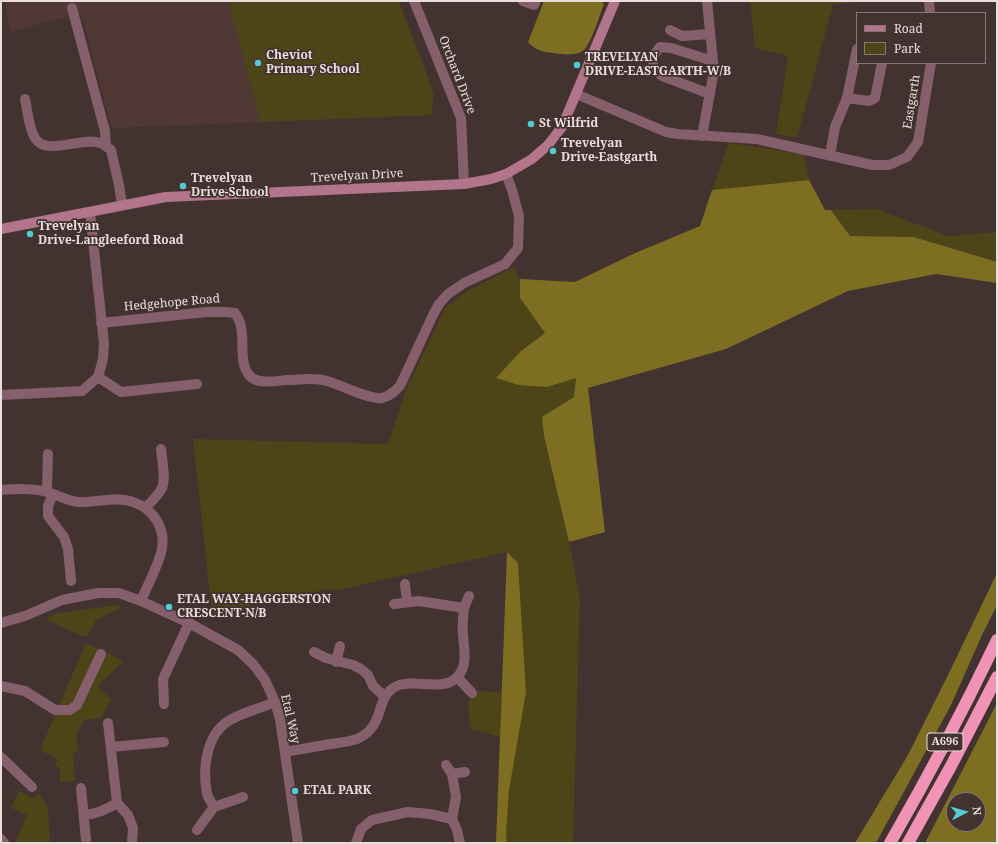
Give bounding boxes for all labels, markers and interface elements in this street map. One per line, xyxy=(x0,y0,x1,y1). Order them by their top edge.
legend xyxy=(856,12,986,64)
text: Road xyxy=(894,20,923,37)
street label: Orchard Drive xyxy=(435,34,479,116)
text: Park xyxy=(894,40,921,57)
place label: Cheviot Primary School xyxy=(266,49,360,77)
place label: TREVELYAN DRIVE-EASTGARTH-W/B xyxy=(585,51,731,79)
marker: Cheviot Primary School xyxy=(253,58,263,68)
marker: TREVELYAN DRIVE-EASTGARTH-W/B xyxy=(572,60,582,70)
street label: Eastgarth xyxy=(901,74,923,130)
place label: St Wilfrid xyxy=(539,117,598,131)
marker: St Wilfrid xyxy=(526,119,536,129)
place label: Trevelyan Drive-Eastgarth xyxy=(561,137,657,165)
marker: Trevelyan Drive-Eastgarth xyxy=(548,146,558,156)
street label: Trevelyan Drive xyxy=(310,166,404,186)
place label: Trevelyan Drive-School xyxy=(191,172,269,200)
marker: Trevelyan Drive-School xyxy=(178,181,188,191)
place label: Trevelyan Drive-Langleeford Road xyxy=(38,220,184,248)
marker: Trevelyan Drive-Langleeford Road xyxy=(25,229,35,239)
street label: Hedgehope Road xyxy=(123,292,221,314)
place label: ETAL WAY-HAGGERSTON CRESCENT-N/B xyxy=(177,593,331,621)
marker: ETAL WAY-HAGGERSTON CRESCENT-N/B xyxy=(164,602,174,612)
street label: Etal Way xyxy=(277,693,303,745)
road number: A696 xyxy=(927,733,963,751)
place label: ETAL PARK xyxy=(303,784,371,798)
marker: ETAL PARK xyxy=(290,786,300,796)
north arrow xyxy=(946,792,986,832)
text: N xyxy=(970,806,985,816)

